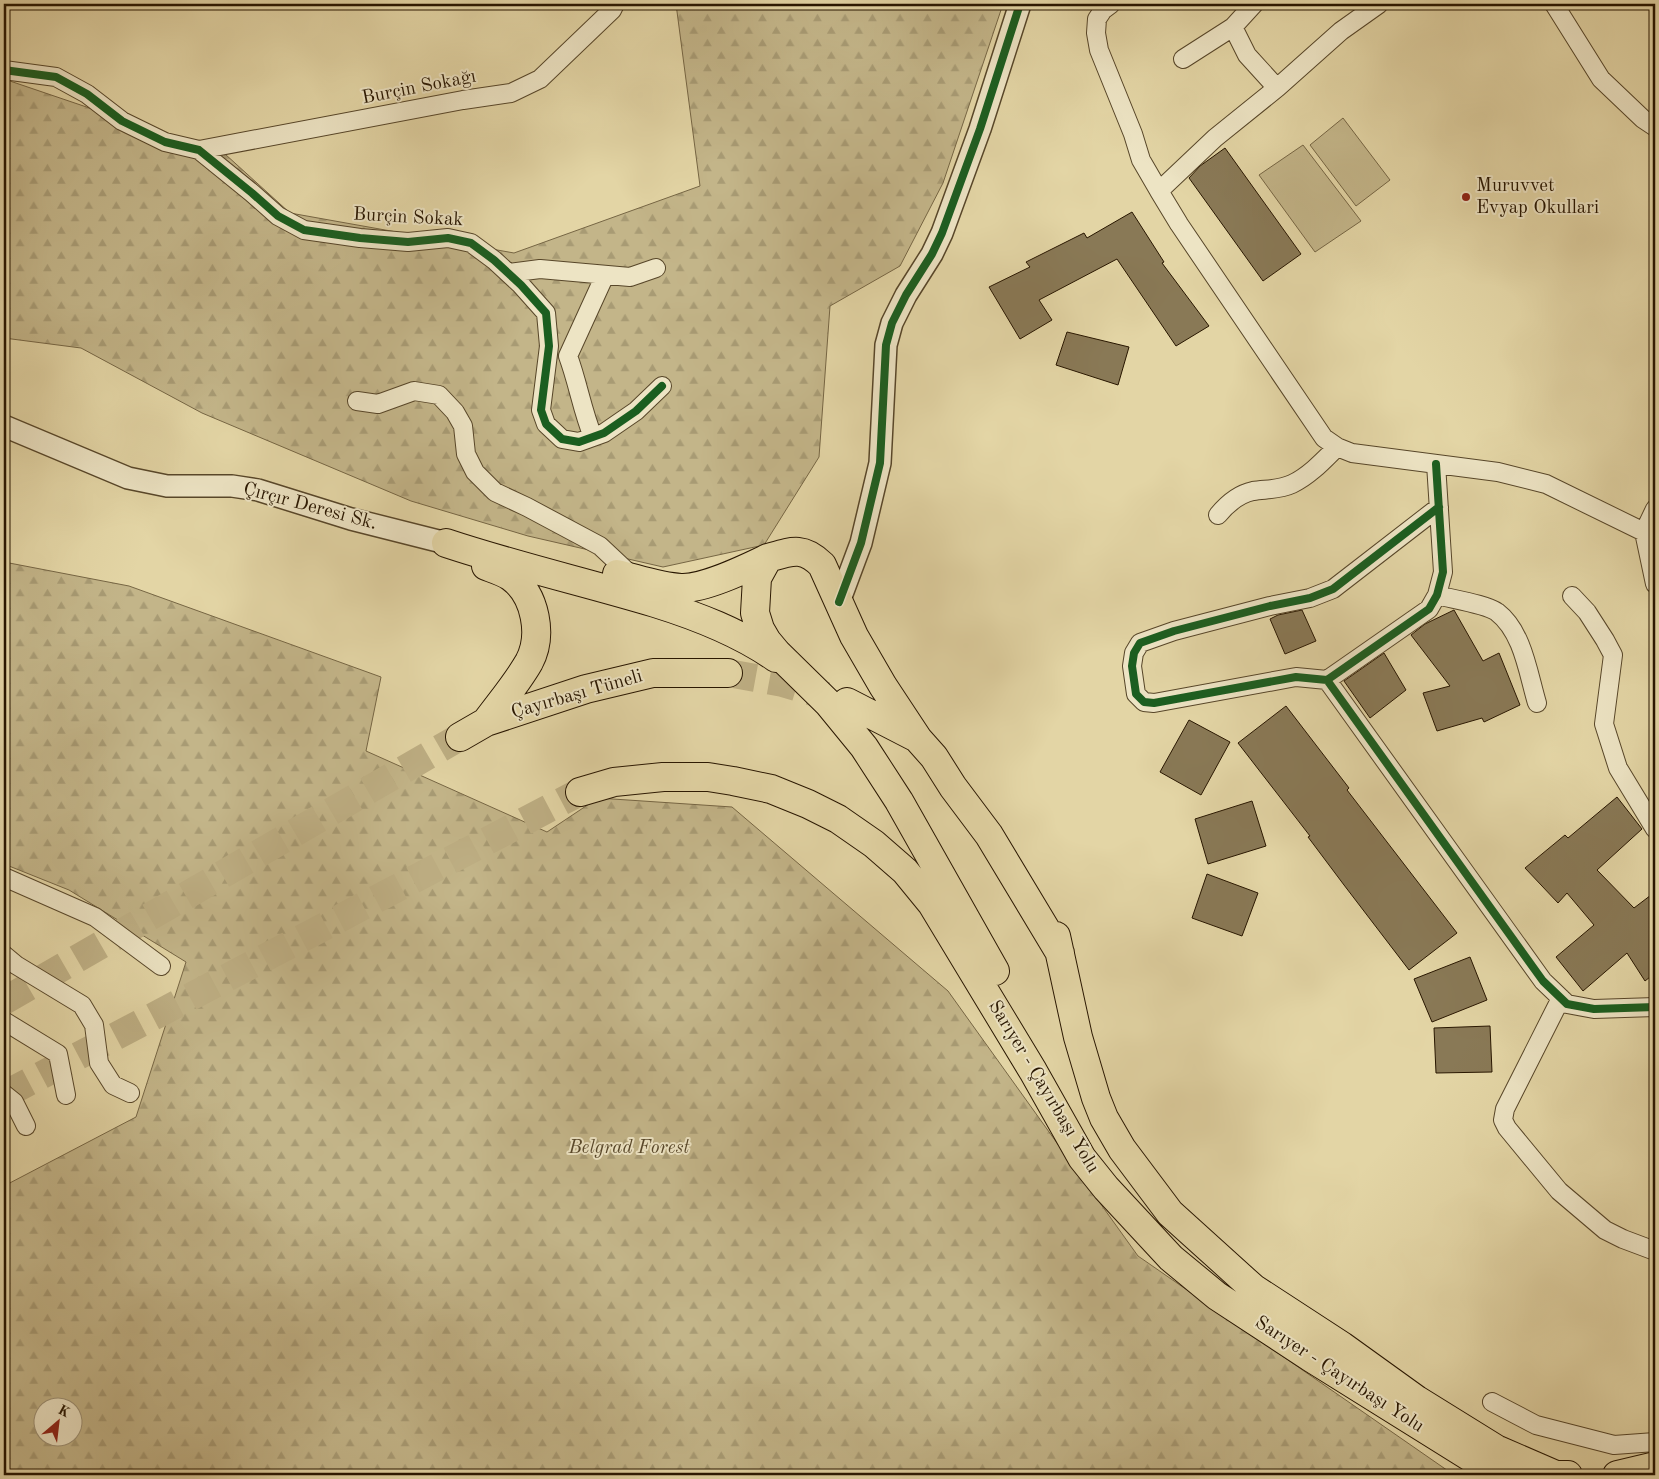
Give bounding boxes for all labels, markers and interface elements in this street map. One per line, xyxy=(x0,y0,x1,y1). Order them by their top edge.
street label: Burçin Sokağı xyxy=(360,68,478,108)
place label: Muruvvet Evyap Okullari xyxy=(1476,177,1599,218)
marker: Muruvvet Evyap Okullari xyxy=(1460,191,1472,203)
street label: Burçin Sokak xyxy=(352,206,464,230)
street label: Çırçır Deresi Sk. xyxy=(241,480,379,534)
street label: Çayırbaşı Tüneli xyxy=(509,667,645,723)
street label: Sarıyer - Çayırbaşı Yolu xyxy=(984,998,1102,1176)
park label: Belgrad Forest xyxy=(568,1139,690,1158)
street label: Sarıyer - Çayırbaşı Yolu xyxy=(1251,1313,1427,1437)
north arrow xyxy=(32,1396,82,1446)
text: K xyxy=(56,1403,72,1420)

